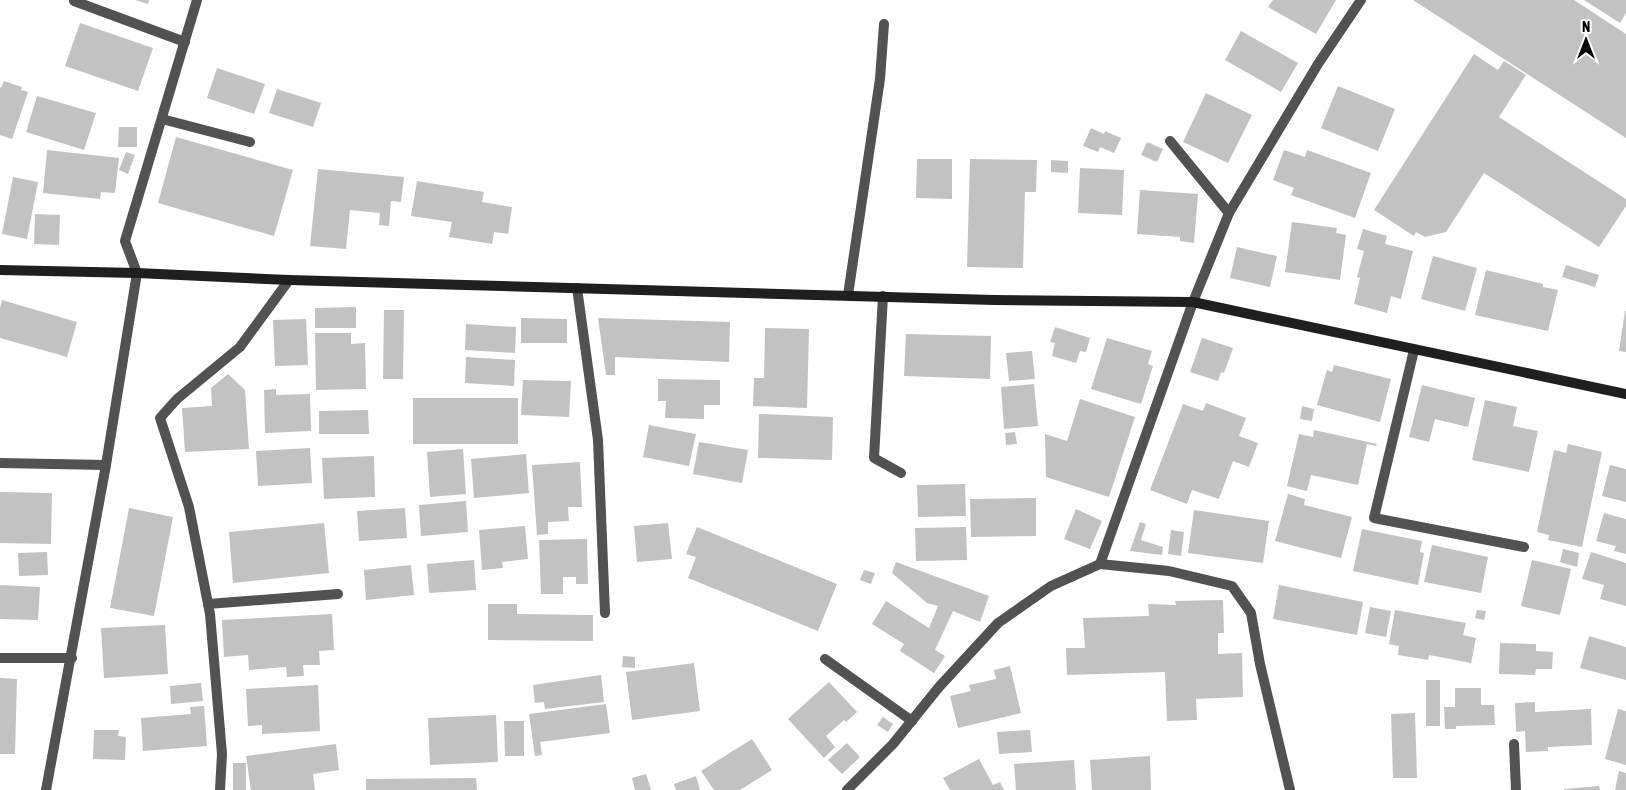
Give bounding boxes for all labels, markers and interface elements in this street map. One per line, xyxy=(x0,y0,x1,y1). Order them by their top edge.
north arrow xyxy=(1561,15,1611,65)
text: N xyxy=(1582,19,1590,35)

